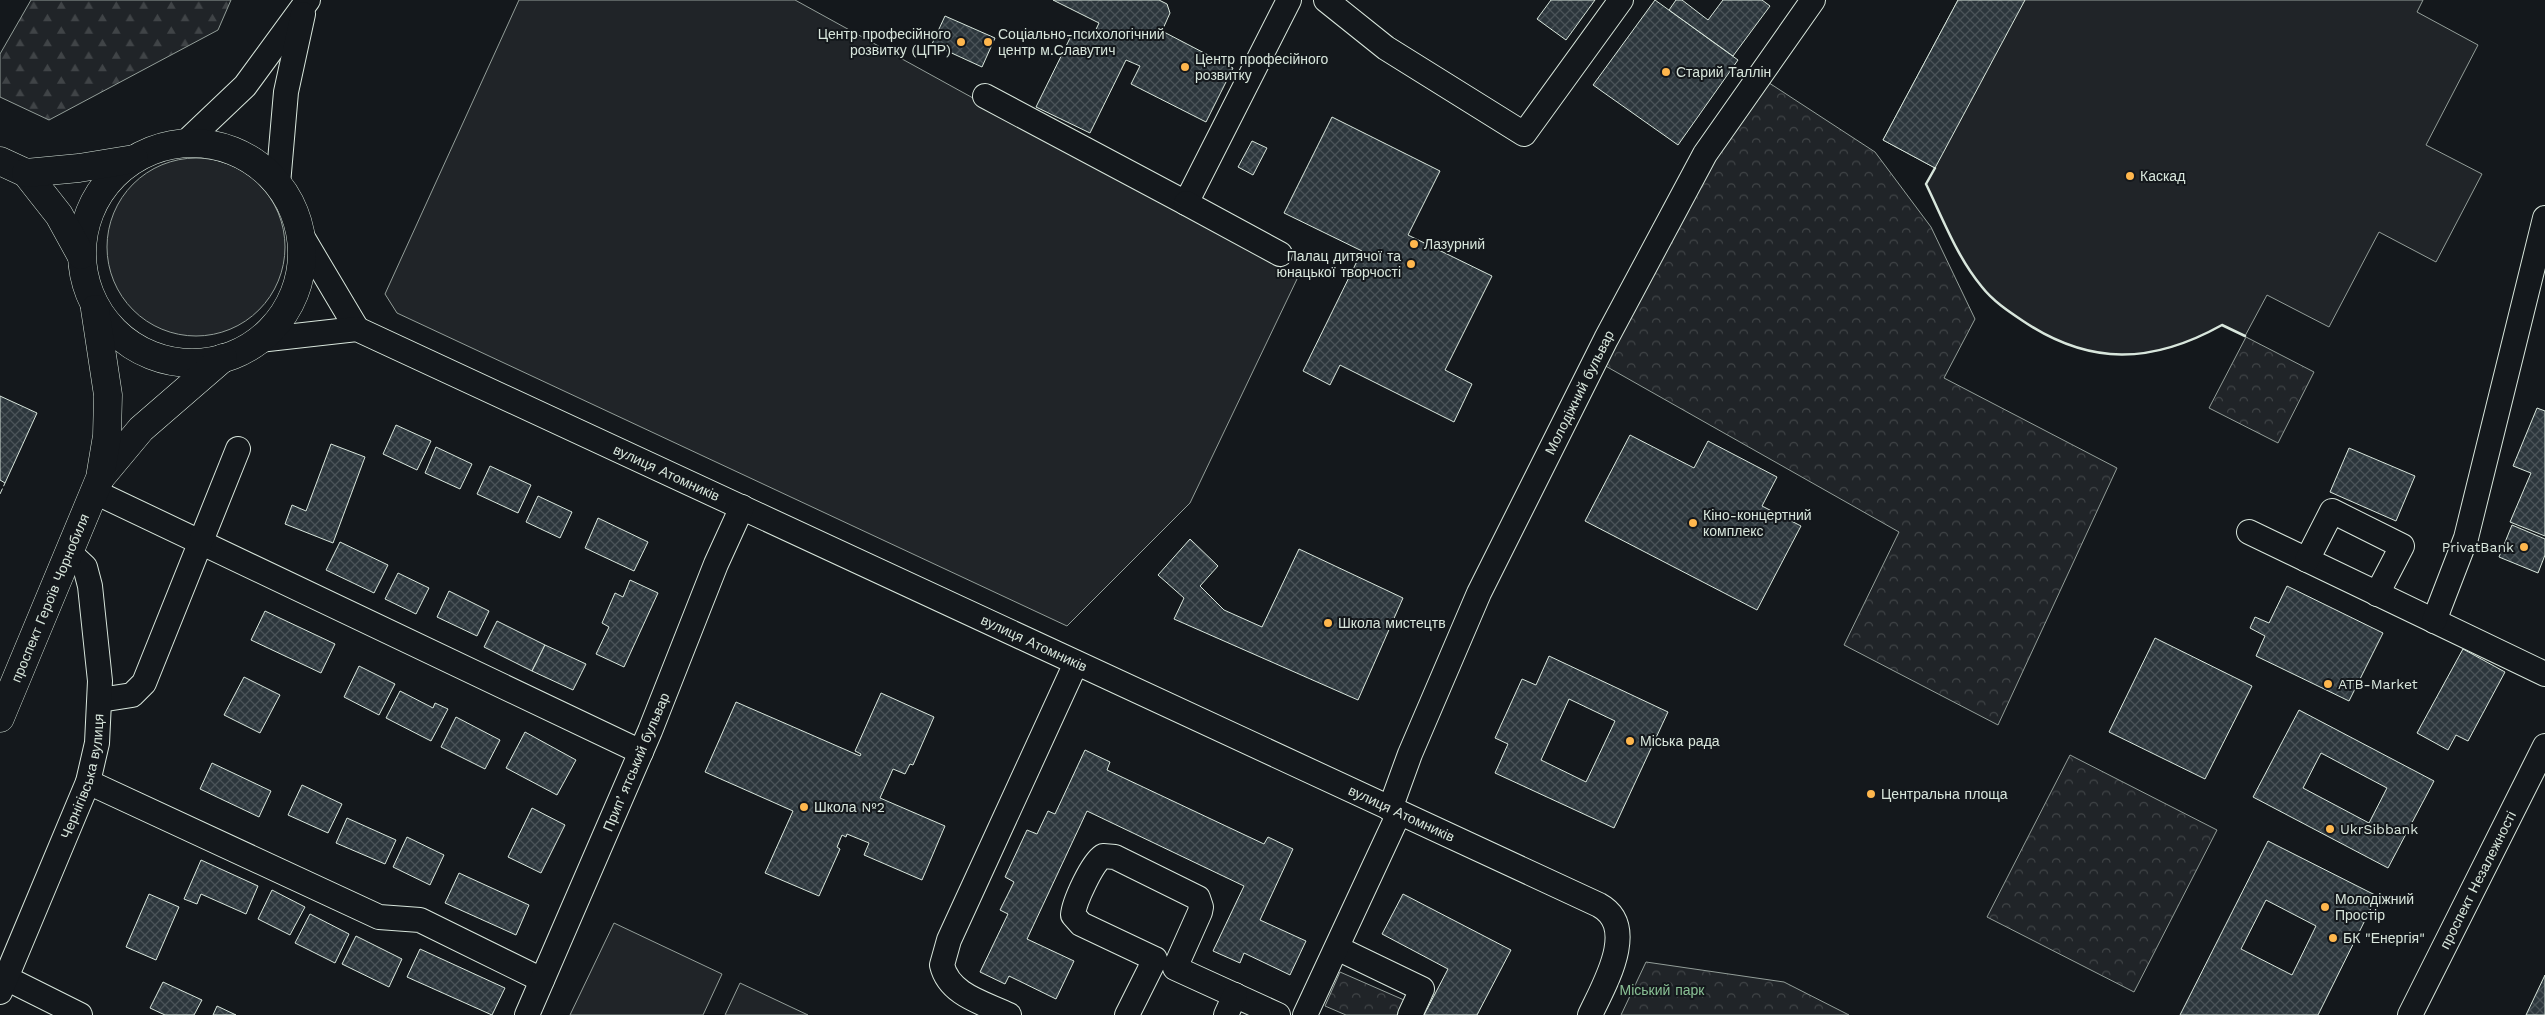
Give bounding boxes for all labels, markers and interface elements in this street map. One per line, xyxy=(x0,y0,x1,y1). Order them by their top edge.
place label: Центр професійного розвитку (ЦПР) xyxy=(818,26,951,58)
place label: Соціально-психологічний центр м.Славутич xyxy=(998,26,1165,58)
marker: Центр професійного розвитку (ЦПР) xyxy=(955,36,967,48)
marker: Соціально-психологічний центр м.Славутич xyxy=(982,36,994,48)
place label: Центр професійного розвитку xyxy=(1195,51,1329,83)
marker: Центр професійного розвитку xyxy=(1179,61,1191,73)
place label: Старий Таллін xyxy=(1676,64,1771,80)
marker: Старий Таллін xyxy=(1660,66,1672,78)
place label: Каскад xyxy=(2140,168,2185,184)
marker: Каскад xyxy=(2124,170,2136,182)
place label: Лазурний xyxy=(1424,236,1485,252)
marker: Лазурний xyxy=(1408,238,1420,250)
place label: Палац дитячої та юнацької творчості xyxy=(1276,248,1401,280)
marker: Палац дитячої та юнацької творчості xyxy=(1405,258,1417,270)
street label: Молодіжний бульвар xyxy=(1542,327,1617,457)
street label: вулиця Атомників xyxy=(611,441,722,504)
place label: Кіно-концертний комплекс xyxy=(1703,507,1812,539)
street label: проспект Героїв Чорнобиля xyxy=(8,511,92,685)
marker: Кіно-концертний комплекс xyxy=(1687,517,1699,529)
place label: PrivatBank xyxy=(2442,539,2514,555)
marker: PrivatBank xyxy=(2518,541,2530,553)
street label: вулиця Атомників xyxy=(978,612,1090,675)
place label: Школа мистецтв xyxy=(1338,615,1446,631)
marker: Школа мистецтв xyxy=(1322,617,1334,629)
place label: ATB-Market xyxy=(2338,676,2418,692)
marker: ATB-Market xyxy=(2322,678,2334,690)
street label: Припʼятський бульвар xyxy=(600,690,673,834)
street label: Чернігівська вулиця xyxy=(57,713,106,841)
place label: Міська рада xyxy=(1640,733,1720,749)
marker: Міська рада xyxy=(1624,735,1636,747)
street label: вулиця Атомників xyxy=(1346,782,1457,845)
place label: Центральна площа xyxy=(1881,786,2008,802)
marker: Центральна площа xyxy=(1865,788,1877,800)
place label: Школа №2 xyxy=(814,799,885,815)
marker: Школа №2 xyxy=(798,801,810,813)
street label: проспект Незалежності xyxy=(2436,808,2519,952)
place label: UkrSibbank xyxy=(2340,821,2418,837)
marker: UkrSibbank xyxy=(2324,823,2336,835)
place label: Молодіжний Простір xyxy=(2335,891,2414,923)
marker: Молодіжний Простір xyxy=(2319,901,2331,913)
place label: БК "Енергія" xyxy=(2343,930,2425,946)
marker: БК "Енергія" xyxy=(2327,932,2339,944)
park label: Міський парк xyxy=(1620,982,1705,998)

